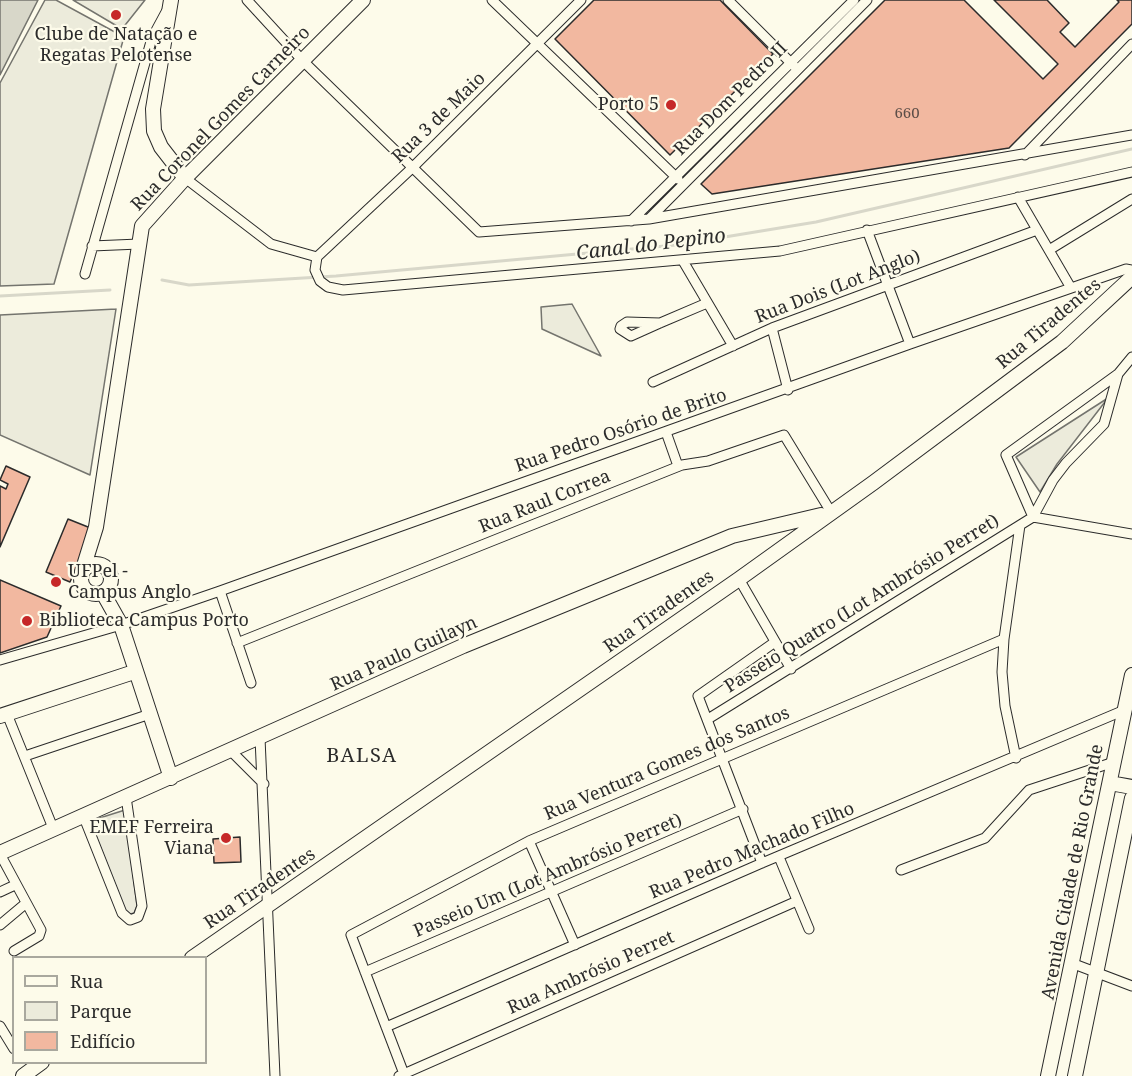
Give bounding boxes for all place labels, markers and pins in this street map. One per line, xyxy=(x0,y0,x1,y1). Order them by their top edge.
marker: Clube de Natação e Regatas Pelotense xyxy=(109,8,123,22)
place label: Clube de Natação e Regatas Pelotense xyxy=(35,24,197,66)
place label: Porto 5 xyxy=(598,94,659,116)
marker: Porto 5 xyxy=(664,98,678,112)
place label: UFPel - Campus Anglo xyxy=(68,561,191,604)
marker: UFPel - Campus Anglo xyxy=(49,575,63,589)
place label: Biblioteca Campus Porto xyxy=(39,610,249,632)
marker: Biblioteca Campus Porto xyxy=(20,614,34,628)
place label: EMEF Ferreira Viana xyxy=(89,817,214,860)
marker: EMEF Ferreira Viana xyxy=(219,831,233,845)

